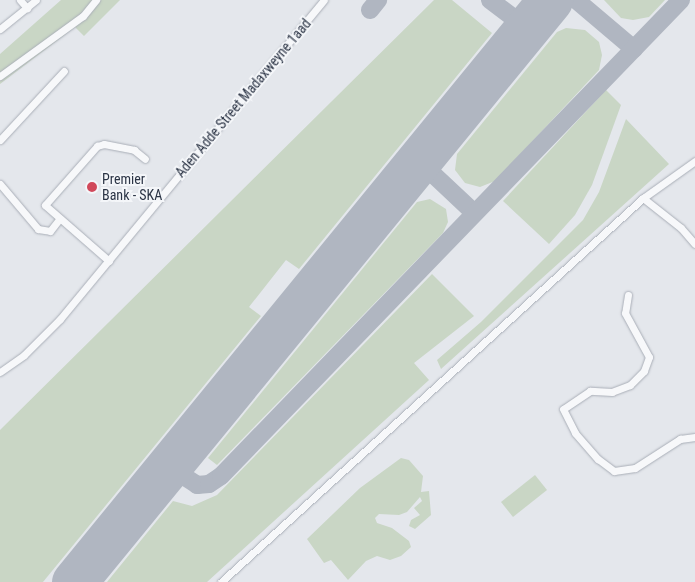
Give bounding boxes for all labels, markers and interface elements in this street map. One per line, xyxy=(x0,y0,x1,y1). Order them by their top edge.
street label: Aden Adde Street Madaxweyne 1aad xyxy=(172,15,314,181)
place label: Premier Bank - SKA xyxy=(102,171,162,203)
marker: Premier Bank - SKA xyxy=(86,181,98,193)

